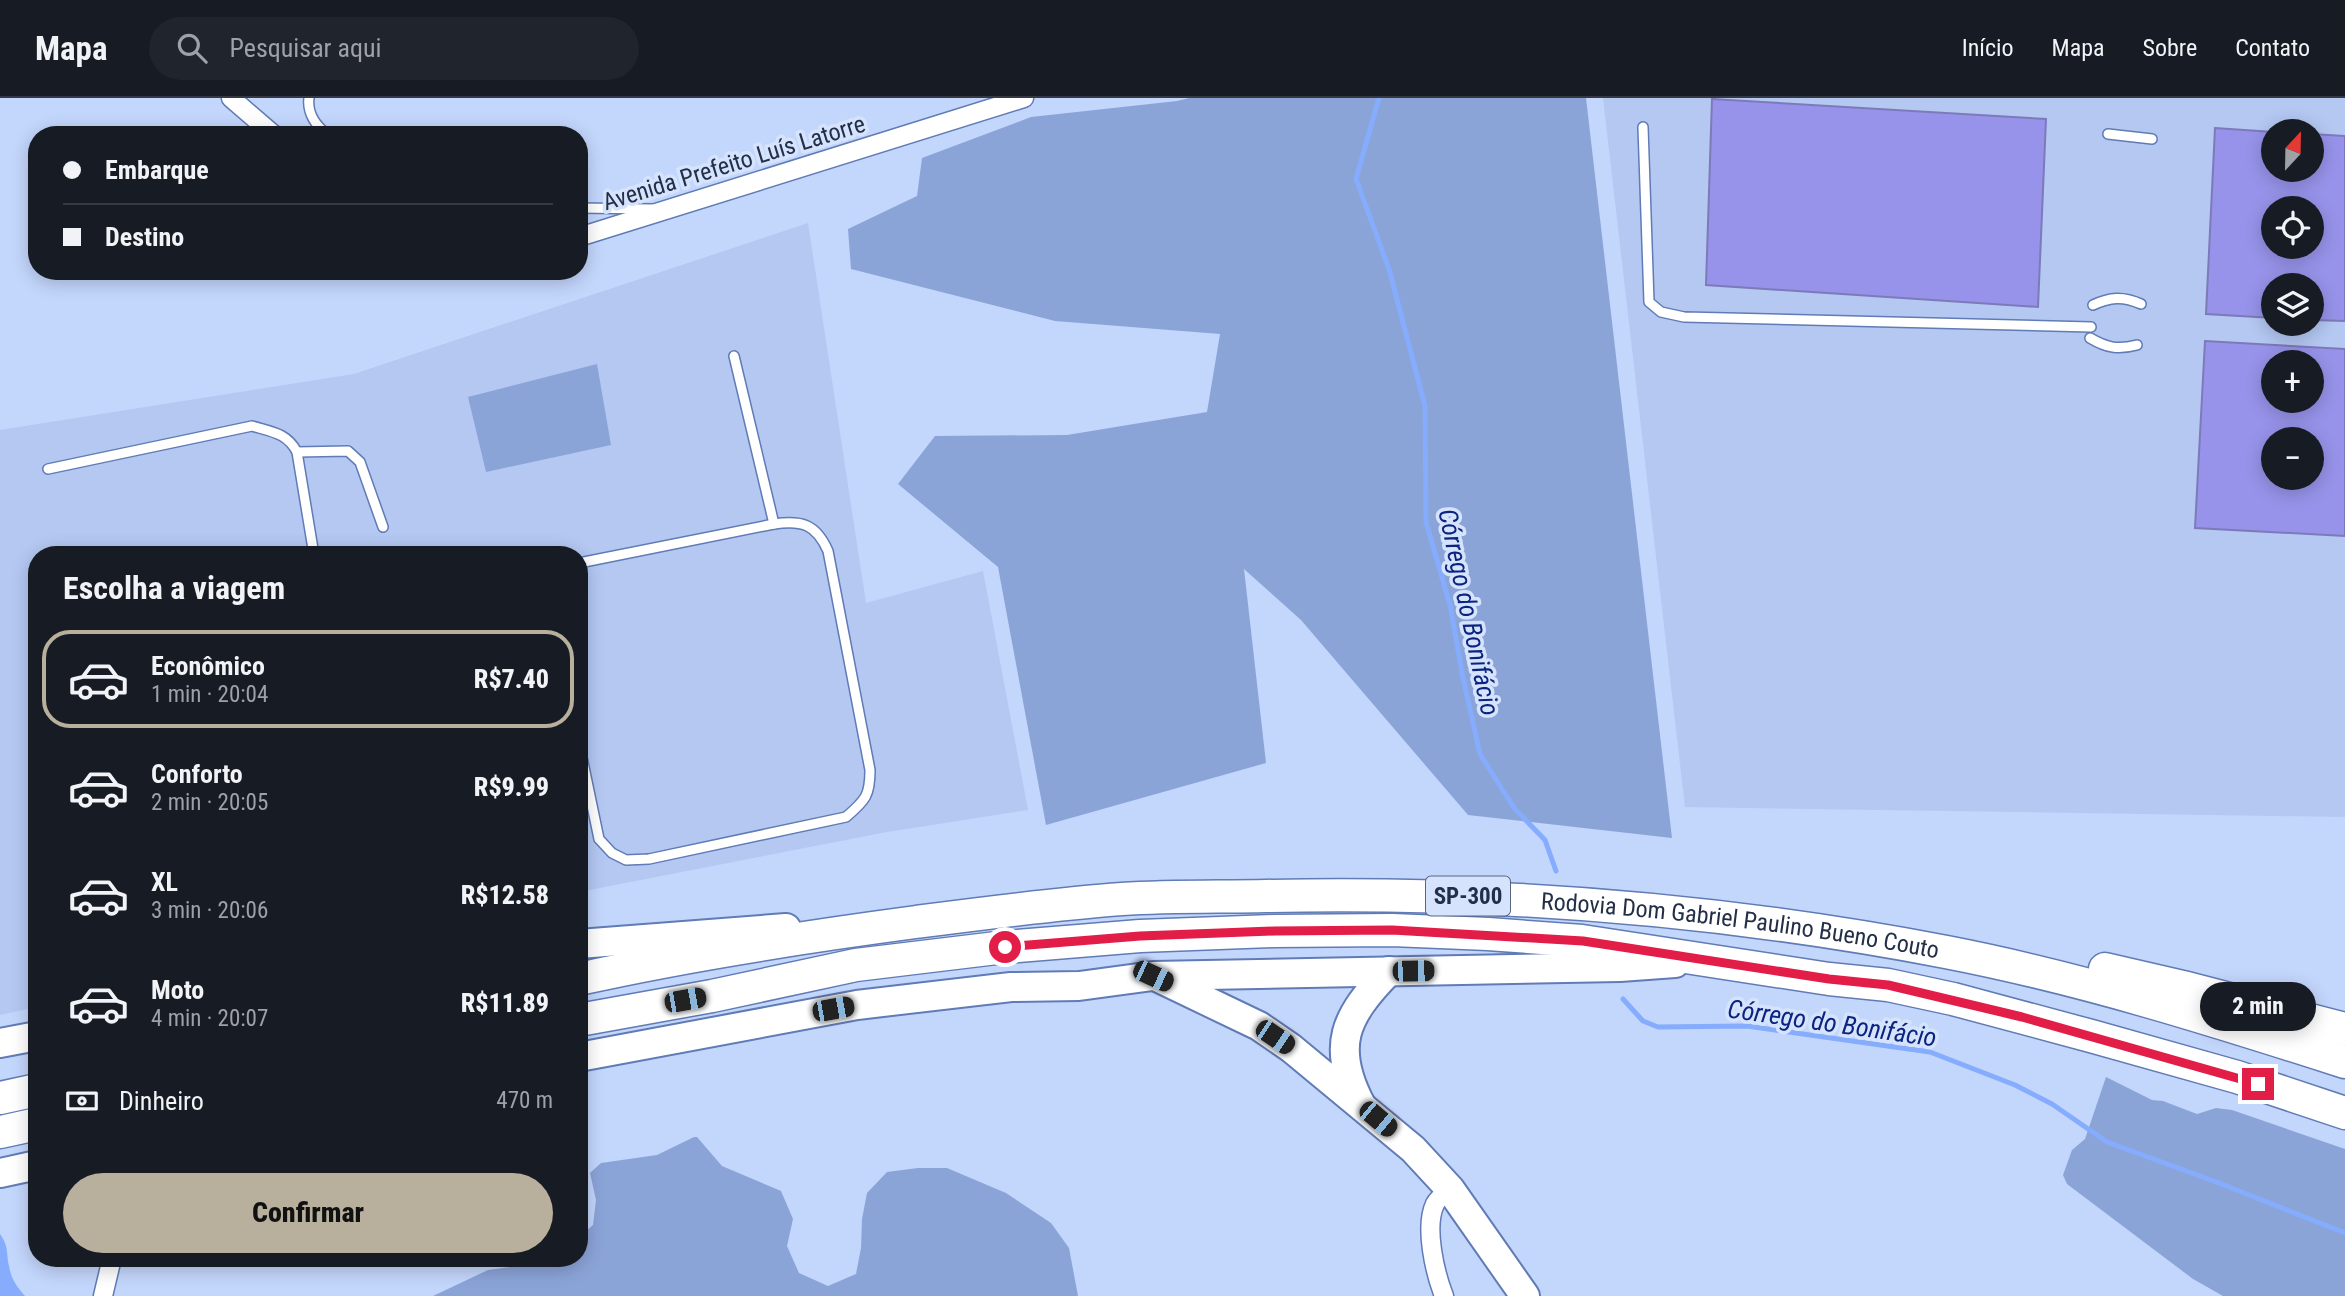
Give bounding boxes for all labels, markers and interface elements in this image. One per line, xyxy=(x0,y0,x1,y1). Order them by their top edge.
search box xyxy=(149,17,639,80)
text: Mapa xyxy=(35,29,107,68)
icon: search xyxy=(173,29,211,67)
text: Pesquisar aqui xyxy=(229,33,382,63)
text: Início xyxy=(1962,34,2014,62)
text: Mapa xyxy=(2052,34,2105,62)
text: Sobre xyxy=(2143,34,2197,62)
text: Contato xyxy=(2235,34,2310,62)
street label: Avenida Prefeito Luís Latorre xyxy=(599,110,869,216)
north arrow xyxy=(2261,119,2324,182)
map controls xyxy=(2261,119,2324,490)
text: Embarque xyxy=(105,155,209,185)
button: locate xyxy=(2261,196,2324,259)
text: Destino xyxy=(105,222,184,252)
button: layers xyxy=(2261,273,2324,336)
button: + xyxy=(2261,350,2324,413)
button: − xyxy=(2261,427,2324,490)
water label: Córrego do Bonifácio xyxy=(1432,506,1506,718)
text: Escolha a viagem xyxy=(63,569,285,607)
icon: car xyxy=(67,648,130,711)
text: Econômico xyxy=(151,651,265,681)
text: R$7.40 xyxy=(474,664,549,694)
text: 1 min · 20:04 xyxy=(151,681,268,708)
icon: car xyxy=(67,756,130,819)
text: Conforto xyxy=(151,759,243,789)
text: R$9.99 xyxy=(474,772,549,802)
text: 2 min · 20:05 xyxy=(151,789,268,816)
icon: car xyxy=(67,864,130,927)
text: XL xyxy=(151,867,178,897)
road number: SP-300 xyxy=(1426,876,1510,916)
text: R$12.58 xyxy=(461,880,549,910)
street label: Rodovia Dom Gabriel Paulino Bueno Couto xyxy=(1540,887,1942,964)
text: 3 min · 20:06 xyxy=(151,897,268,924)
route start xyxy=(989,931,1021,963)
car xyxy=(1130,958,1177,994)
car xyxy=(1392,960,1435,982)
icon: car xyxy=(67,972,130,1035)
text: Moto xyxy=(151,975,204,1005)
callout: 2 min xyxy=(2200,982,2316,1032)
car xyxy=(663,986,708,1014)
text: R$11.89 xyxy=(461,988,549,1018)
water label: Córrego do Bonifácio xyxy=(1726,993,1938,1053)
text: 2 min xyxy=(2232,993,2284,1020)
car xyxy=(811,995,856,1023)
text: 4 min · 20:07 xyxy=(151,1005,268,1032)
car xyxy=(1252,1017,1299,1057)
route end xyxy=(2242,1068,2274,1100)
icon: cash xyxy=(63,1082,101,1120)
text: Dinheiro xyxy=(119,1086,204,1116)
text: 470 m xyxy=(496,1087,553,1114)
car xyxy=(1356,1097,1401,1141)
button: Confirmar xyxy=(63,1173,553,1253)

